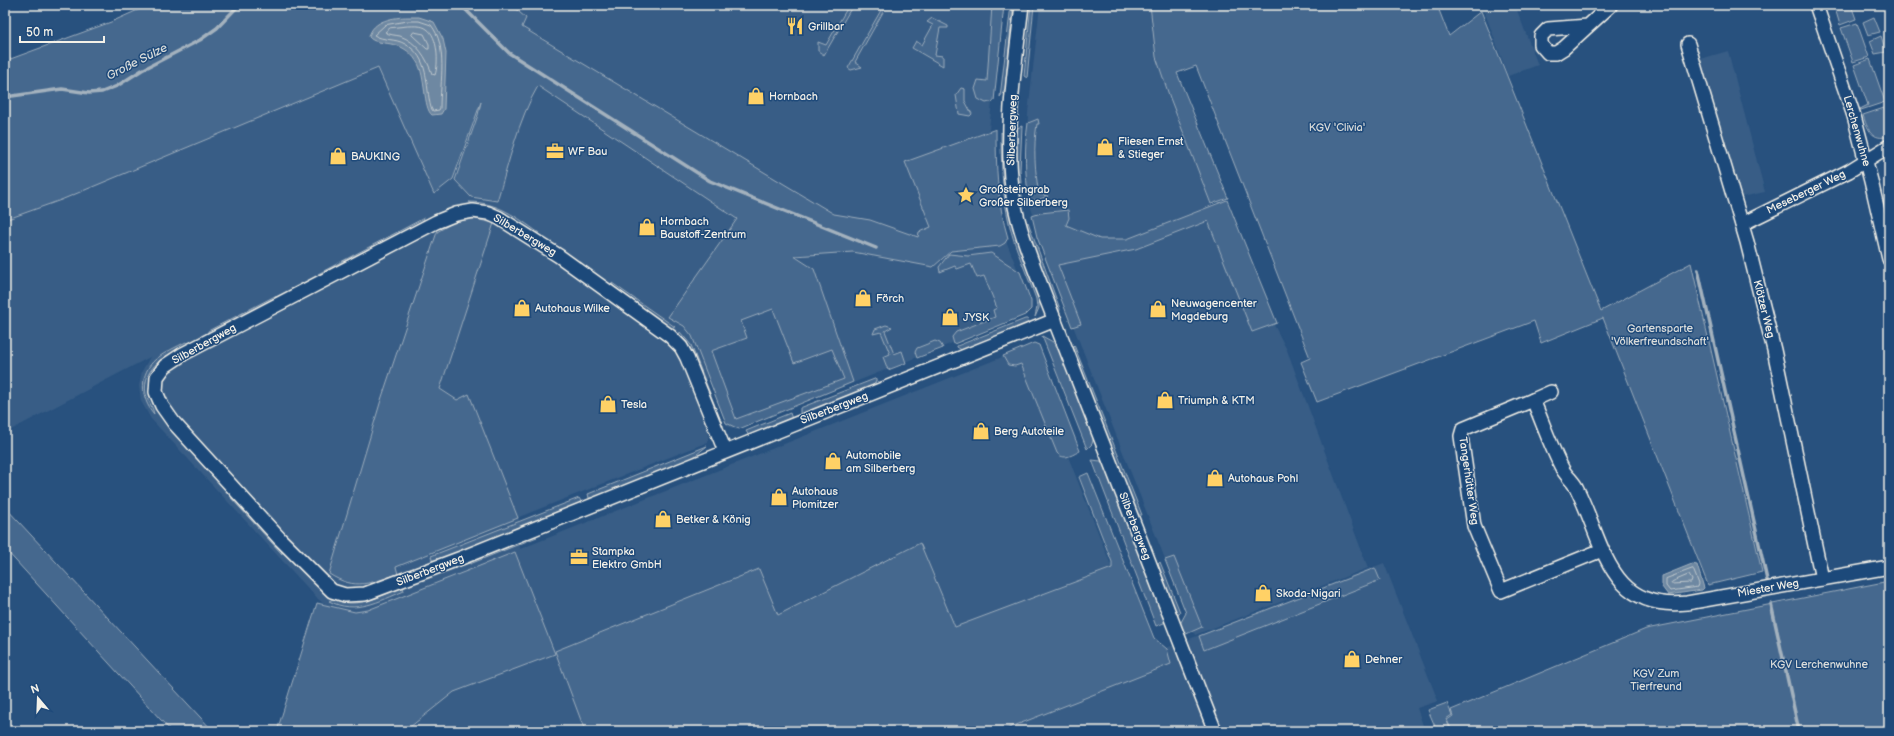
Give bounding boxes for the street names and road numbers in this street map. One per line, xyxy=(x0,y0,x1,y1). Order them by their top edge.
street label: Silberbergweg xyxy=(1004,94,1020,166)
street label: Lerchenwuhne xyxy=(1841,94,1873,168)
street label: Meseberger Weg xyxy=(1764,167,1848,217)
street label: Silberbergweg xyxy=(491,211,559,259)
street label: Klötzer Weg xyxy=(1751,279,1777,339)
street label: Silberbergweg xyxy=(170,321,238,367)
street label: Silberbergweg xyxy=(798,389,870,427)
street label: Tangerhütter Weg xyxy=(1456,436,1482,526)
street label: Silberbergweg xyxy=(1116,490,1154,562)
street label: Silberbergweg xyxy=(394,551,466,589)
street label: Miester Weg xyxy=(1736,576,1800,600)

